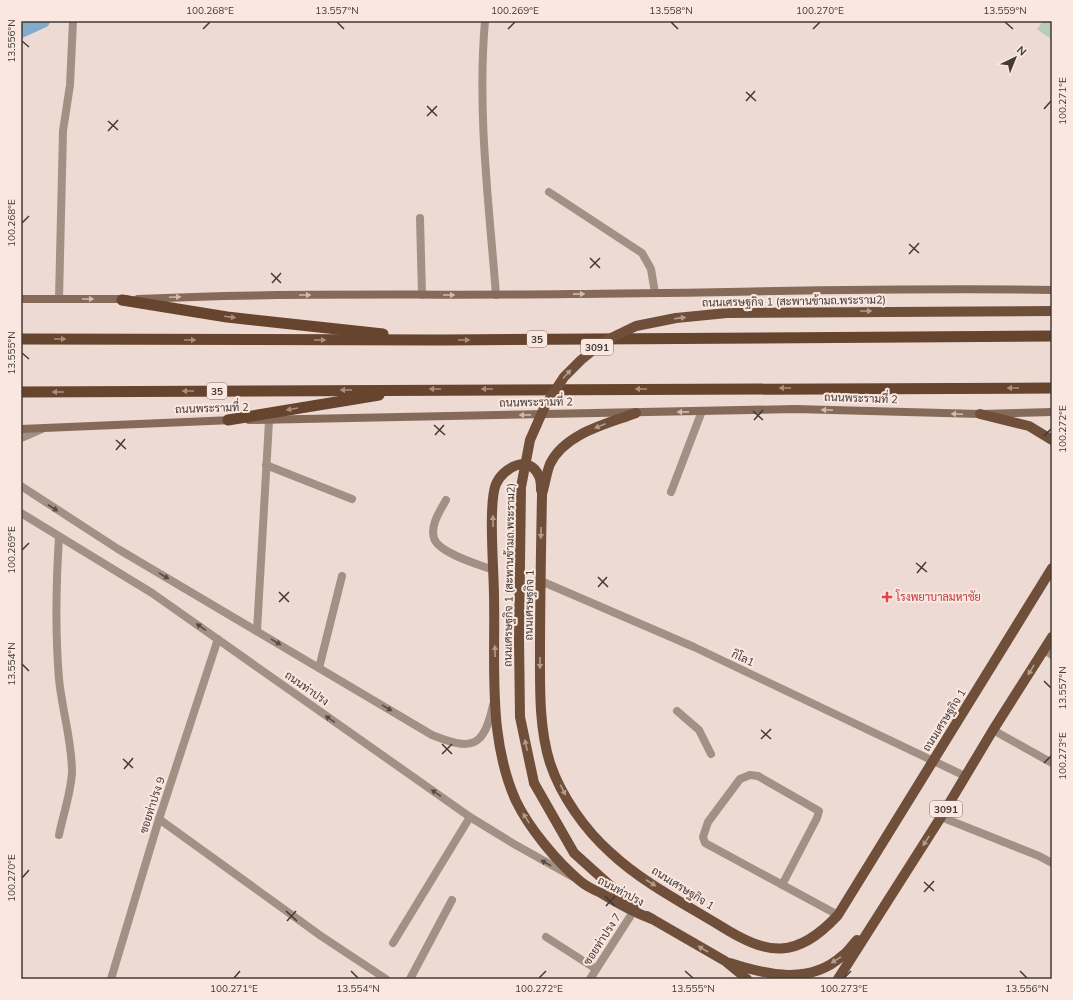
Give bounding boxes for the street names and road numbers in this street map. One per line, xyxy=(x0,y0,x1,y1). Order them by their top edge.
street label: ถนนเศรษฐกิจ 1 (สะพานข้ามถ.พระราม2) xyxy=(702,292,886,311)
road number: 35 xyxy=(527,331,547,347)
road number: 3091 xyxy=(581,339,613,355)
road number: 35 xyxy=(207,383,227,399)
street label: ถนนพระรามที่ 2 xyxy=(824,386,899,406)
street label: ถนนพระรามที่ 2 xyxy=(499,390,573,410)
street label: ถนนพระรามที่ 2 xyxy=(175,396,249,416)
street label: ถนนเศรษฐกิจ 1 (สะพานข้ามถ.พระราม2) xyxy=(500,483,519,667)
street label: ถนนเศรษฐกิจ 1 xyxy=(521,569,538,641)
street label: กิโล1 xyxy=(729,646,757,669)
street label: ถนนท่าปรง xyxy=(282,668,332,708)
street label: ถนนเศรษฐกิจ 1 xyxy=(919,686,970,754)
street label: ซอยท่าปรง 9 xyxy=(136,775,168,835)
road number: 3091 xyxy=(930,801,962,817)
street label: ถนนเศรษฐกิจ 1 xyxy=(649,863,717,914)
street label: ถนนท่าปรง xyxy=(595,873,647,909)
street label: ซอยท่าปรง 7 xyxy=(580,910,624,968)

